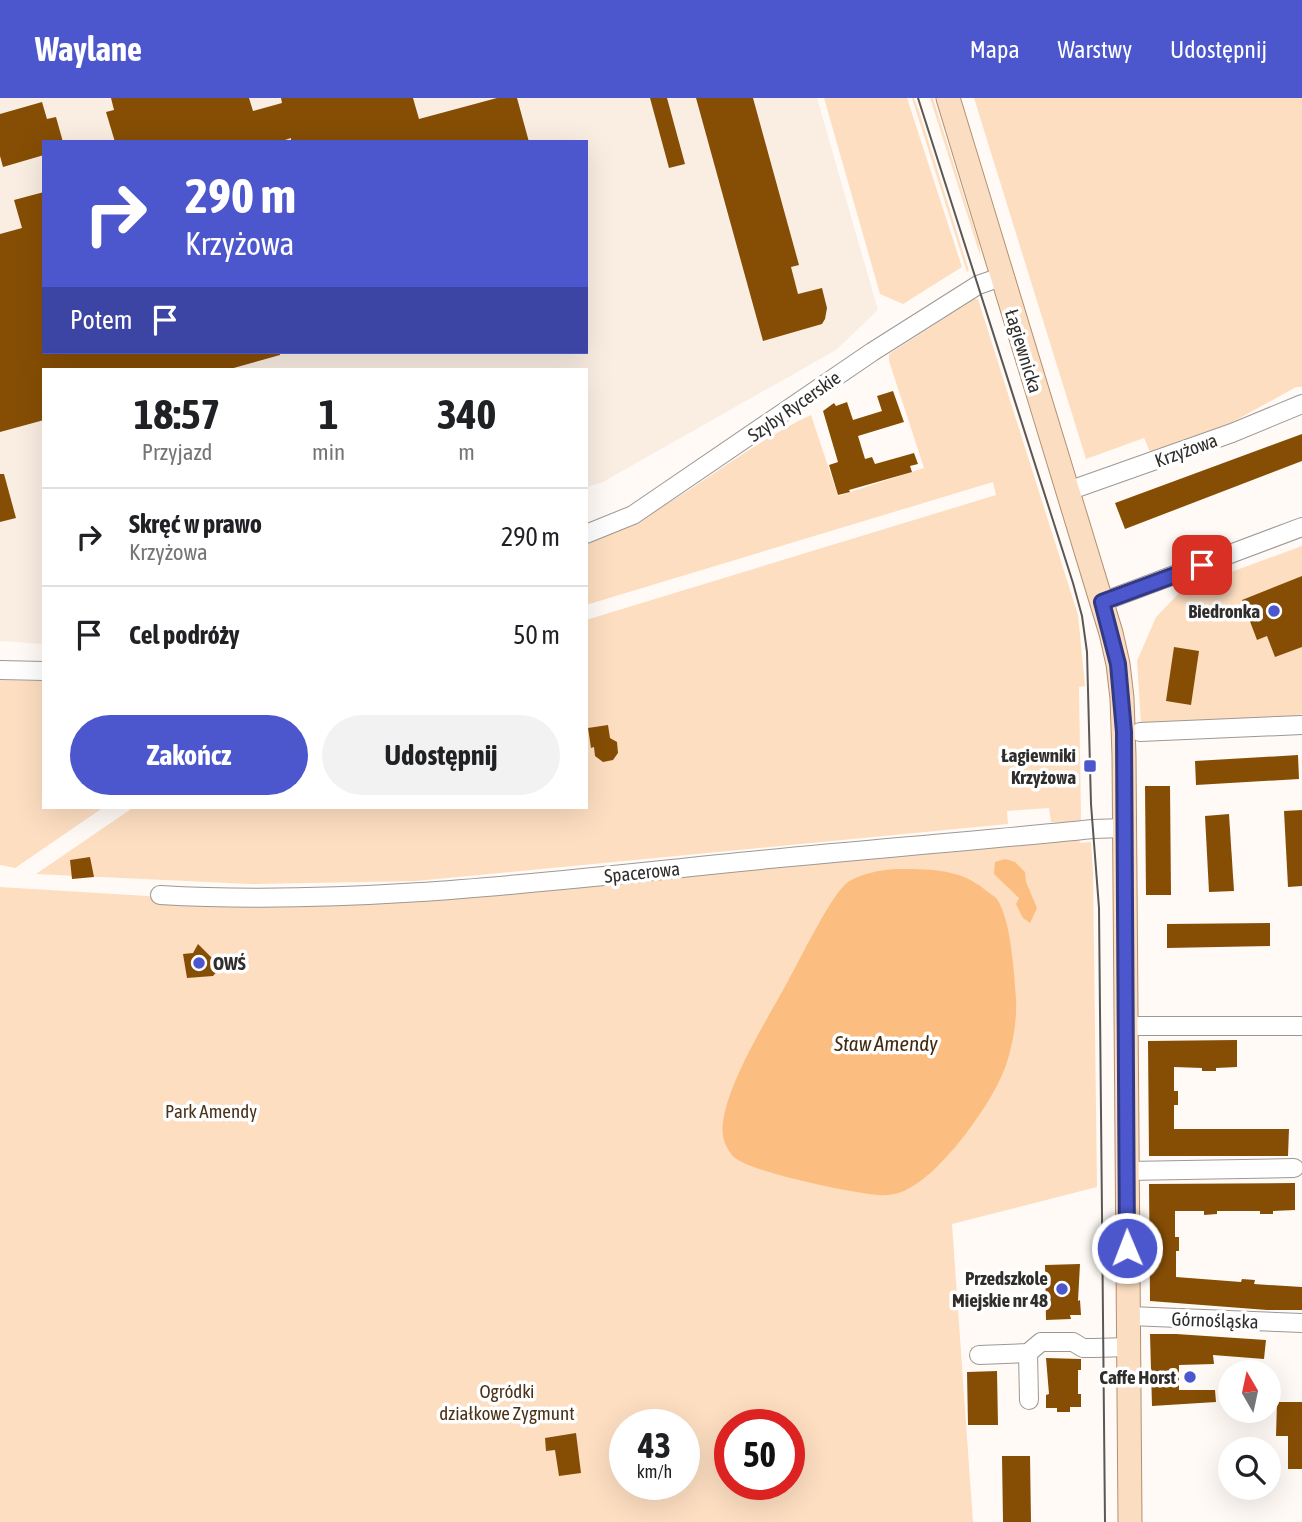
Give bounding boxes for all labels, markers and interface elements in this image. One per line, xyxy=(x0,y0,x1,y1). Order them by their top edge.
text: Waylane xyxy=(35,30,142,68)
text: Mapa xyxy=(970,36,1020,63)
text: Warstwy xyxy=(1058,36,1132,63)
text: Udostępnij xyxy=(1170,36,1267,63)
text: 290 m xyxy=(185,167,296,223)
icon: right xyxy=(70,168,161,259)
text: Krzyżowa xyxy=(185,225,294,262)
icon: arrive xyxy=(146,301,184,339)
text: Potem xyxy=(70,305,132,335)
street label: Łagiewnicka xyxy=(1001,307,1047,395)
street label: Szyby Rycerskie xyxy=(744,366,844,446)
text: 18:57 xyxy=(134,390,220,438)
text: 1 xyxy=(319,390,338,438)
text: 340 xyxy=(437,390,496,438)
street label: Krzyżowa xyxy=(1152,429,1220,471)
text: Przyjazd xyxy=(142,439,212,465)
text: min xyxy=(312,439,345,465)
text: m xyxy=(458,439,475,465)
text: Skręć w prawo xyxy=(129,509,262,539)
icon: right xyxy=(70,518,108,556)
text: 290 m xyxy=(501,522,560,552)
pin xyxy=(1172,535,1232,595)
text: Krzyżowa xyxy=(129,539,208,565)
icon: arrive xyxy=(1183,546,1221,584)
place label: Biedronka xyxy=(1188,600,1260,622)
marker: Biedronka xyxy=(1266,603,1282,619)
icon: arrive xyxy=(70,616,108,654)
text: Cel podróży xyxy=(129,620,240,650)
text: 50 m xyxy=(513,620,560,650)
button: Zakończ xyxy=(70,715,308,795)
button: Udostępnij xyxy=(322,715,560,795)
place label: Łagiewniki Krzyżowa xyxy=(1001,744,1076,788)
marker: Łagiewniki Krzyżowa xyxy=(1082,758,1098,774)
street label: Spacerowa xyxy=(603,857,681,887)
place label: OWŚ xyxy=(213,952,246,974)
marker: OWŚ xyxy=(191,955,207,971)
water label: Staw Amendy xyxy=(833,1031,938,1055)
park label: Park Amendy xyxy=(165,1100,257,1122)
position arrow xyxy=(1090,1211,1164,1285)
place label: Przedszkole Miejskie nr 48 xyxy=(952,1267,1048,1311)
marker: Przedszkole Miejskie nr 48 xyxy=(1054,1281,1070,1297)
street label: Górnośląska xyxy=(1171,1307,1259,1333)
north arrow xyxy=(1218,1360,1281,1423)
map controls xyxy=(1218,1360,1281,1500)
place label: Caffe Horst xyxy=(1099,1366,1177,1388)
marker: Caffe Horst xyxy=(1182,1369,1198,1385)
park label: Ogródki działkowe Zygmunt xyxy=(439,1380,575,1424)
speed limit sign: 50 xyxy=(714,1409,805,1500)
text: 43 xyxy=(638,1425,671,1465)
button: search xyxy=(1218,1437,1281,1500)
text: km/h xyxy=(637,1461,672,1482)

